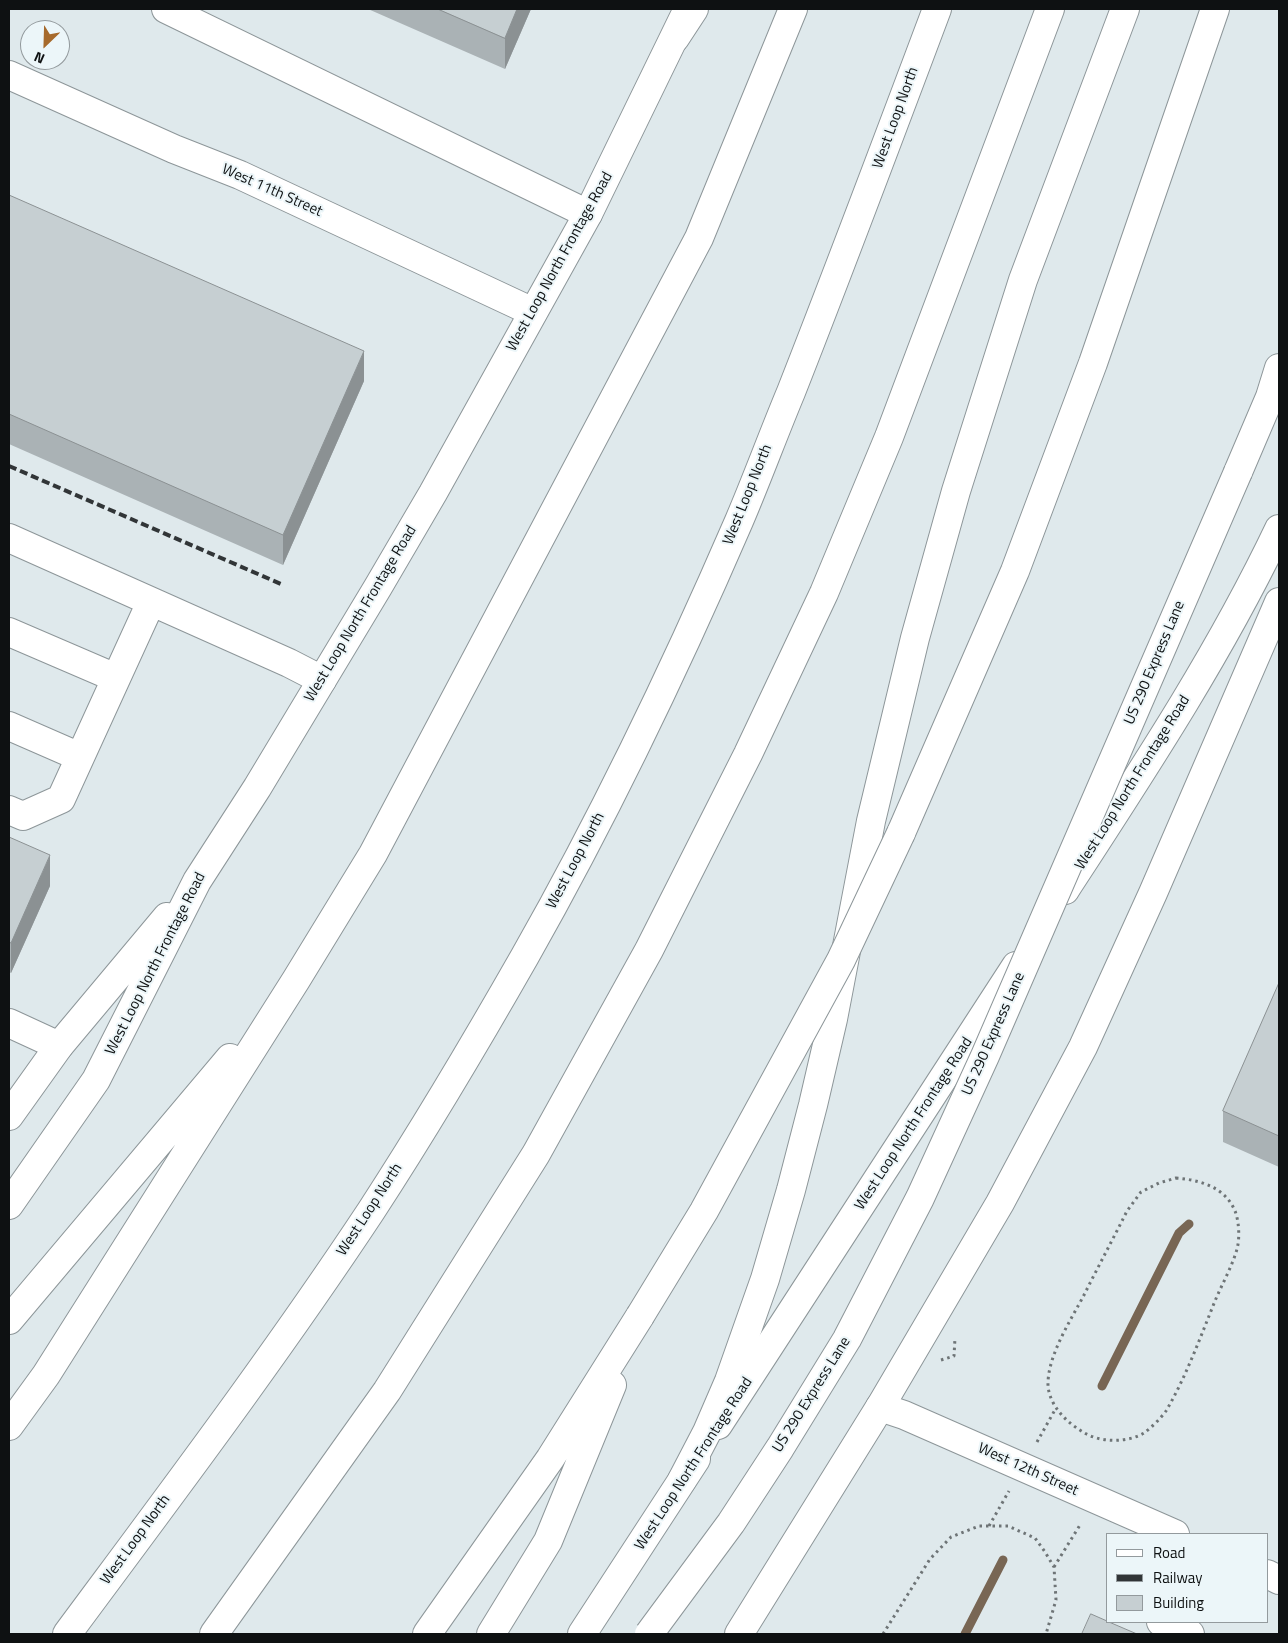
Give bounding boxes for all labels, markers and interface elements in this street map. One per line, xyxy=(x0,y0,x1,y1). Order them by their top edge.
north arrow xyxy=(20,20,70,70)
text: N xyxy=(30,47,48,70)
street label: West Loop North xyxy=(869,65,923,171)
street label: West 11th Street xyxy=(219,161,325,221)
street label: West Loop North Frontage Road xyxy=(503,169,617,355)
street label: West Loop North xyxy=(720,442,776,548)
street label: West Loop North Frontage Road xyxy=(301,523,421,705)
street label: US 290 Express Lane xyxy=(1121,598,1189,728)
street label: West Loop North Frontage Road xyxy=(1072,692,1194,874)
street label: West Loop North xyxy=(543,810,609,912)
street label: West Loop North Frontage Road xyxy=(102,870,210,1058)
street label: US 290 Express Lane xyxy=(959,970,1029,1098)
street label: West Loop North Frontage Road xyxy=(851,1034,977,1214)
street label: West Loop North xyxy=(333,1160,407,1260)
street label: US 290 Express Lane xyxy=(769,1334,855,1456)
street label: West Loop North Frontage Road xyxy=(631,1374,757,1554)
street label: West 12th Street xyxy=(975,1440,1081,1500)
street label: West Loop North xyxy=(97,1492,175,1588)
legend xyxy=(1106,1533,1268,1623)
text: Road xyxy=(1153,1541,1185,1564)
text: Railway xyxy=(1153,1566,1203,1589)
text: Building xyxy=(1153,1591,1204,1614)

